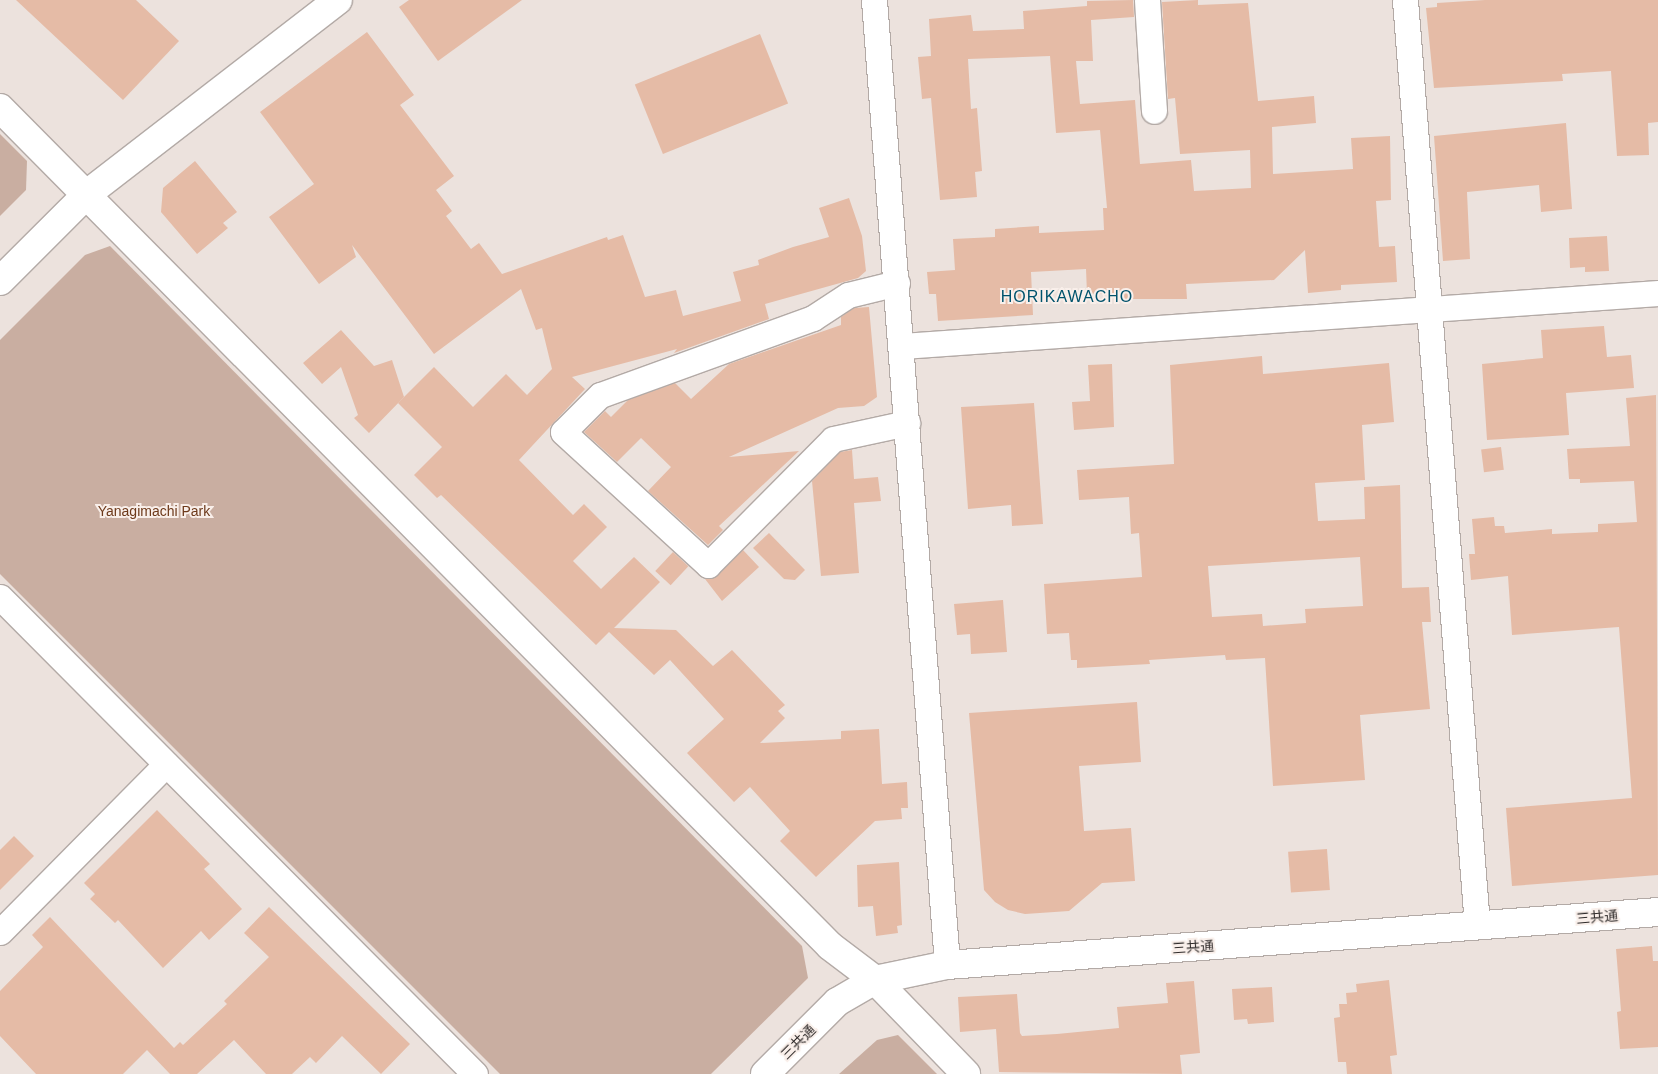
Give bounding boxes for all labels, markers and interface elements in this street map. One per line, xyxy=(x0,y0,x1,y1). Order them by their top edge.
district label: HORIKAWACHO xyxy=(999,287,1135,307)
park label: Yanagimachi Park xyxy=(98,503,210,519)
street label: 三共通 xyxy=(1575,907,1619,927)
street label: 三共通 xyxy=(1171,937,1215,957)
street label: 三共通 xyxy=(777,1021,819,1063)

